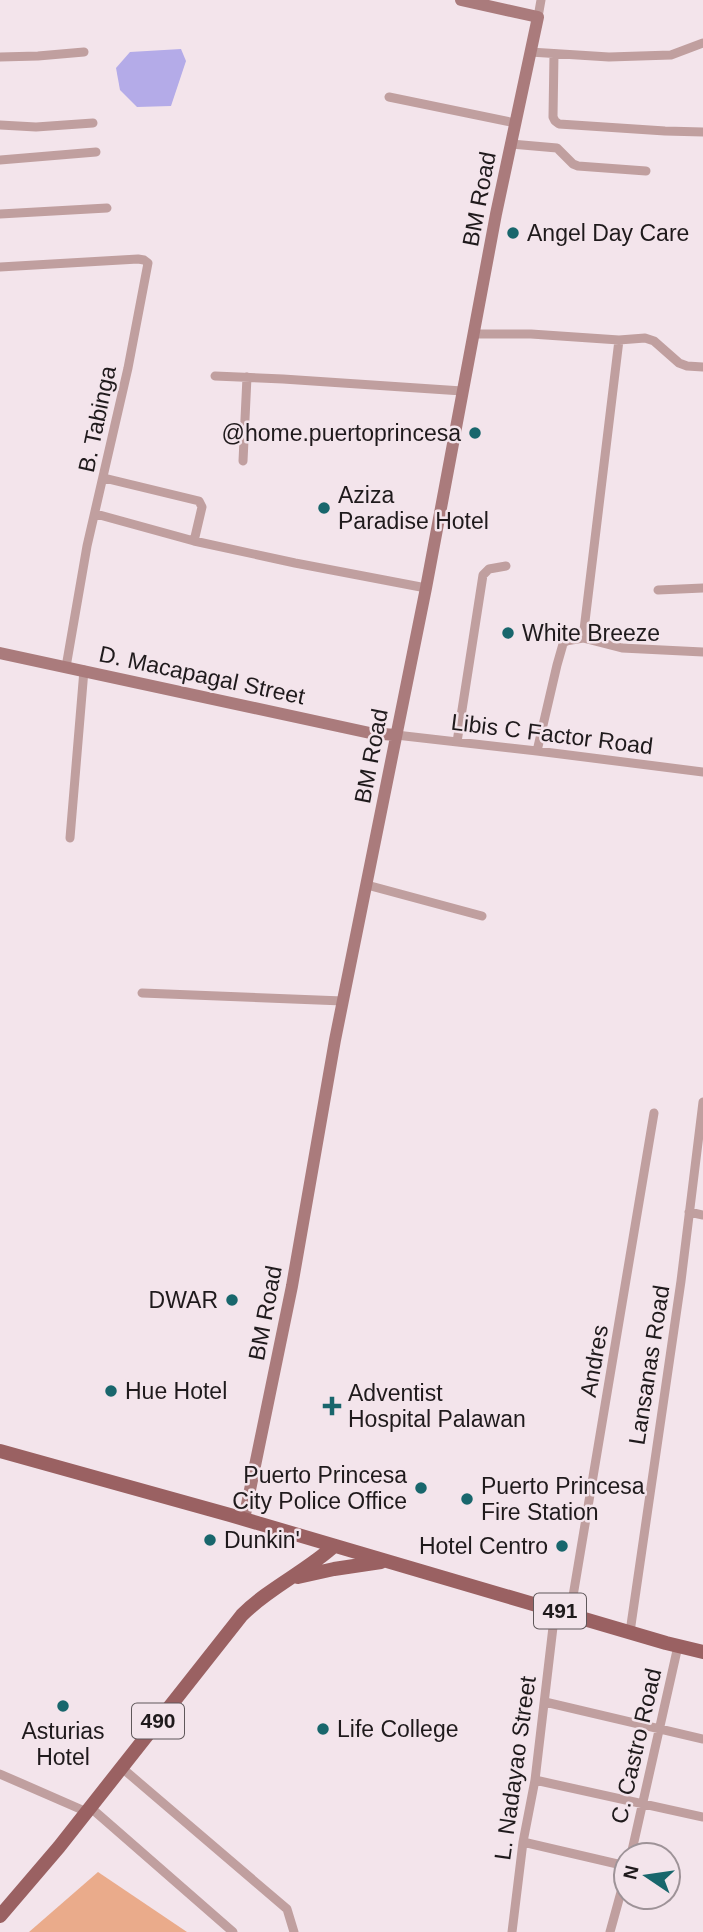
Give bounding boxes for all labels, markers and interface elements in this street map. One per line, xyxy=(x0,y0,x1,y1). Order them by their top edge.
street label: BM Road xyxy=(457,149,501,249)
place label: Angel Day Care xyxy=(527,220,689,246)
marker: Angel Day Care xyxy=(505,225,521,241)
street label: B. Tabinga xyxy=(73,363,121,475)
place label: @home.puertoprincesa xyxy=(222,420,461,446)
marker: @home.puertoprincesa xyxy=(467,425,483,441)
place label: Aziza Paradise Hotel xyxy=(338,482,489,534)
marker: Aziza Paradise Hotel xyxy=(316,500,332,516)
place label: White Breeze xyxy=(522,620,660,646)
marker: White Breeze xyxy=(500,625,516,641)
street label: D. Macapagal Street xyxy=(97,640,308,710)
street label: BM Road xyxy=(349,706,393,806)
street label: Libis C Factor Road xyxy=(450,709,654,759)
street label: BM Road xyxy=(243,1263,287,1363)
street label: Lansanas Road xyxy=(624,1283,674,1447)
place label: DWAR xyxy=(149,1287,218,1313)
marker: DWAR xyxy=(224,1292,240,1308)
street label: Andres xyxy=(575,1323,613,1399)
place label: Hue Hotel xyxy=(125,1378,227,1404)
place label: Adventist Hospital Palawan xyxy=(348,1380,526,1432)
marker: Hue Hotel xyxy=(103,1383,119,1399)
marker: Adventist Hospital Palawan xyxy=(322,1396,342,1416)
place label: Puerto Princesa City Police Office xyxy=(232,1462,407,1514)
place label: Puerto Princesa Fire Station xyxy=(481,1473,645,1525)
marker: Puerto Princesa City Police Office xyxy=(413,1480,429,1496)
marker: Puerto Princesa Fire Station xyxy=(459,1491,475,1507)
place label: Dunkin' xyxy=(224,1527,300,1553)
marker: Dunkin' xyxy=(202,1532,218,1548)
place label: Hotel Centro xyxy=(419,1533,548,1559)
marker: Hotel Centro xyxy=(554,1538,570,1554)
road number: 491 xyxy=(534,1594,586,1628)
street label: C. Castro Road xyxy=(606,1666,666,1826)
street label: L. Nadayao Street xyxy=(489,1674,541,1862)
marker: Asturias Hotel xyxy=(55,1698,71,1714)
road number: 490 xyxy=(132,1704,184,1738)
place label: Life College xyxy=(337,1716,458,1742)
place label: Asturias Hotel xyxy=(21,1718,105,1770)
marker: Life College xyxy=(315,1721,331,1737)
north arrow xyxy=(612,1841,682,1911)
text: N xyxy=(619,1863,643,1881)

